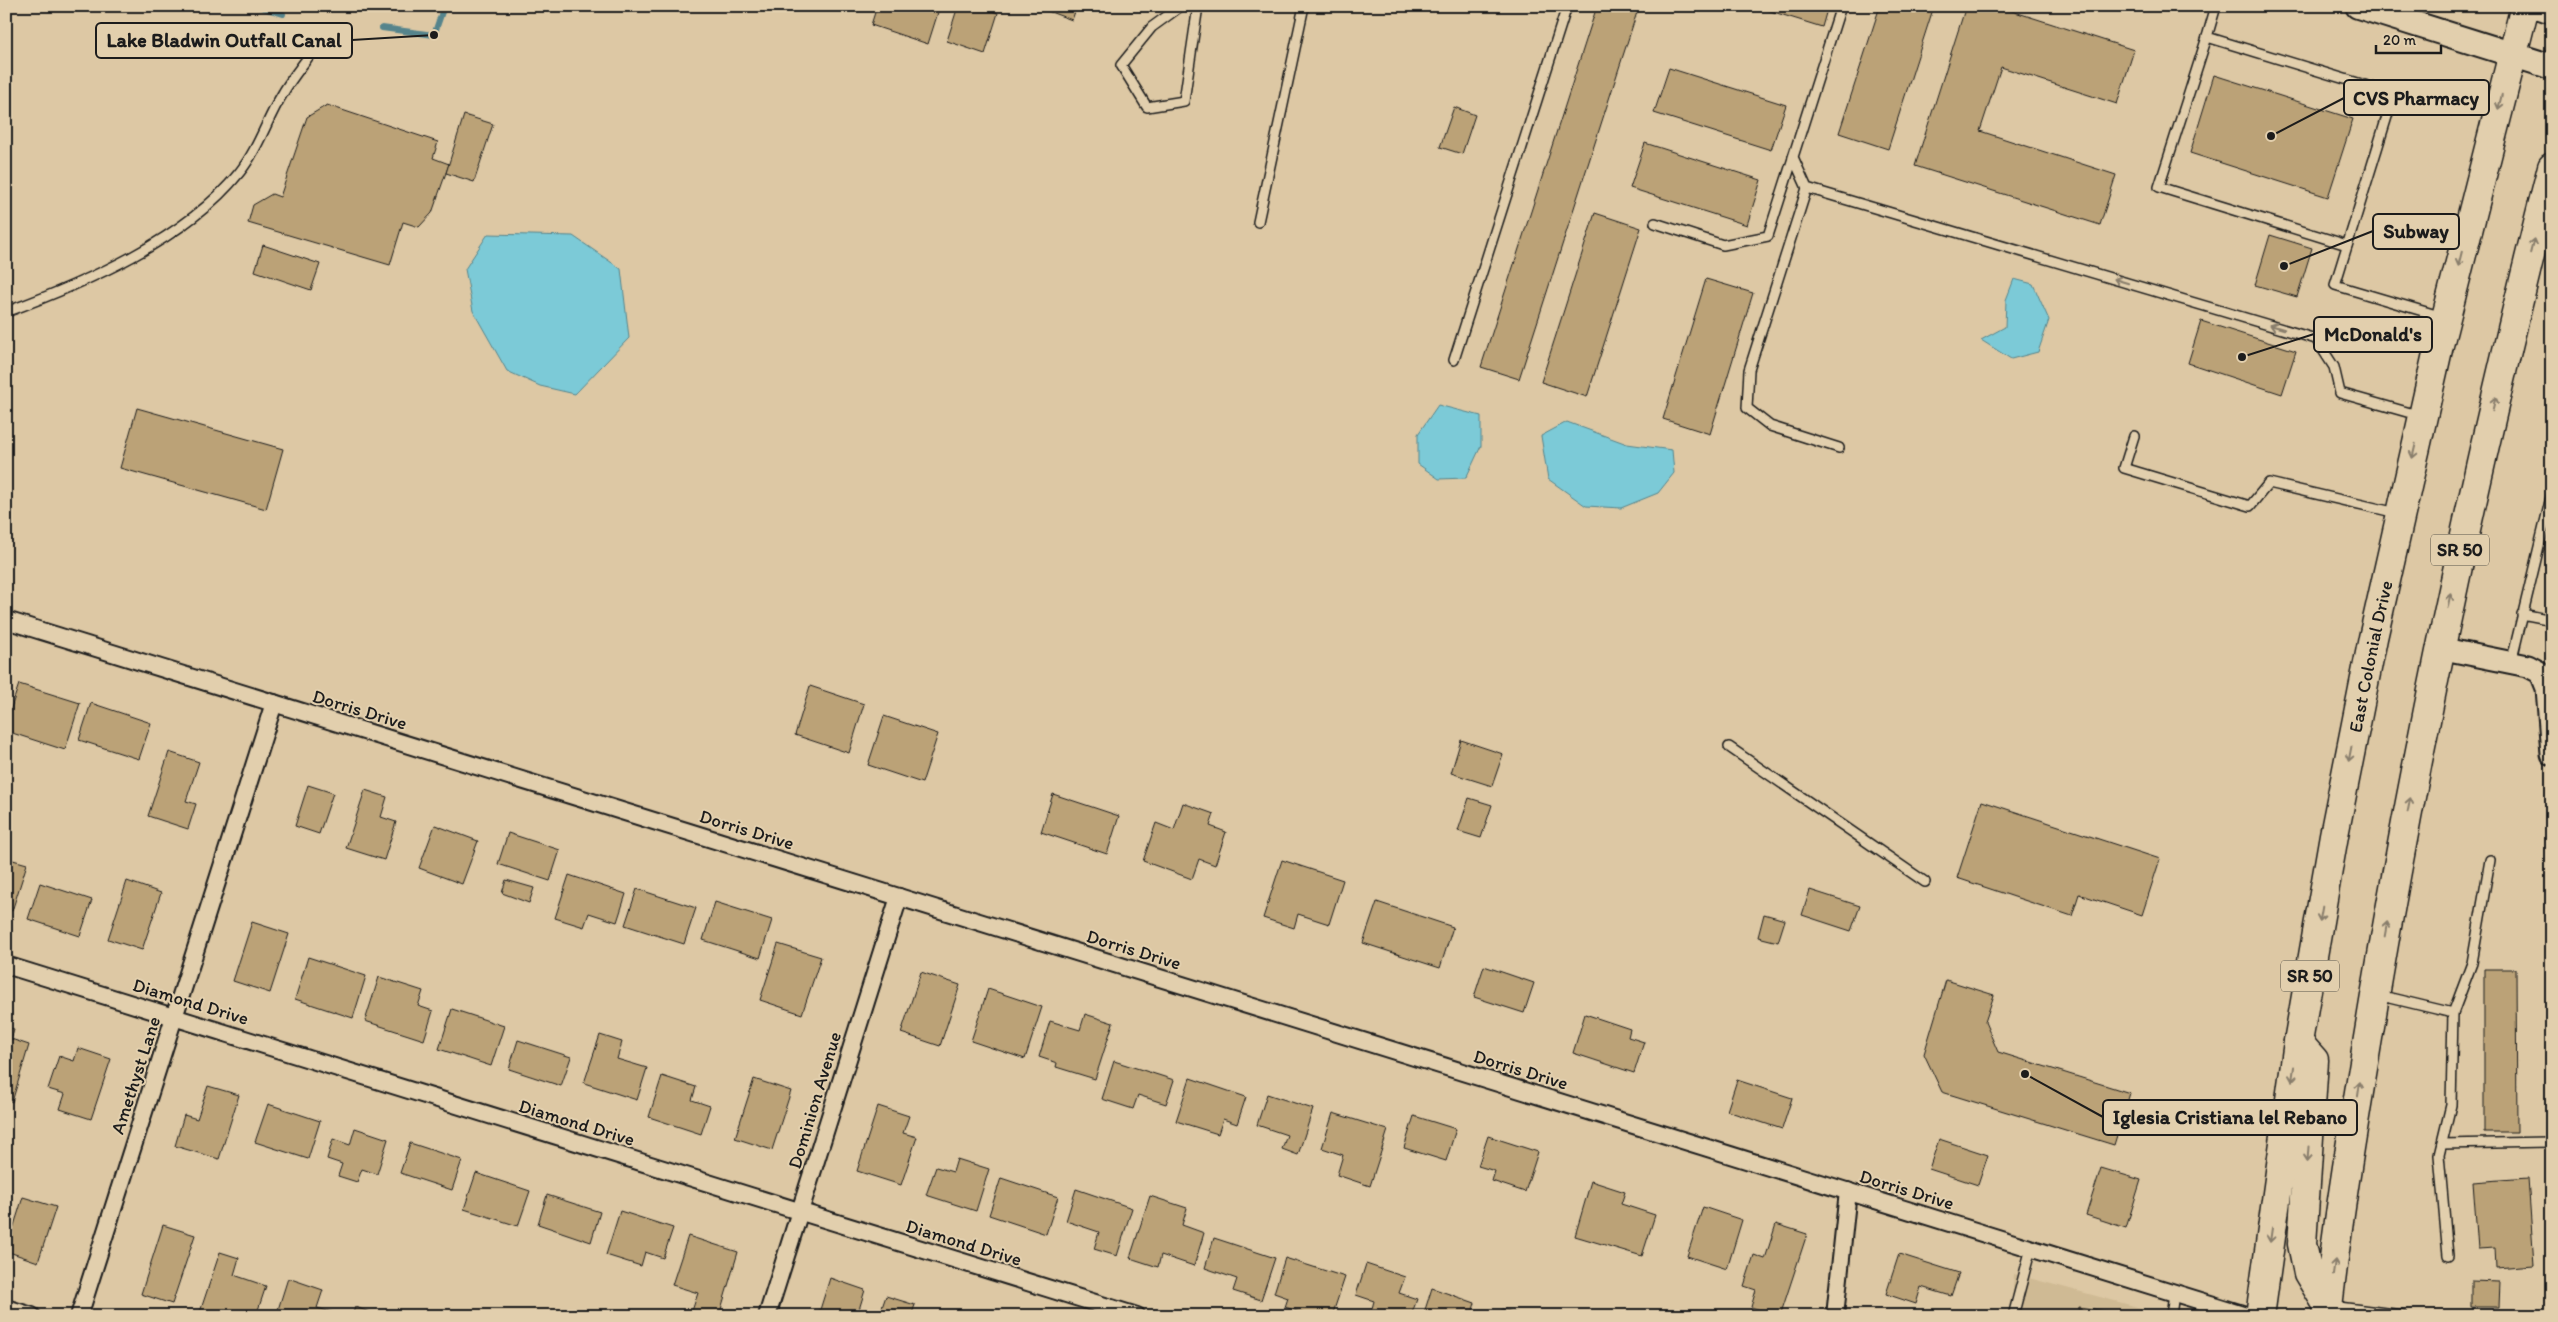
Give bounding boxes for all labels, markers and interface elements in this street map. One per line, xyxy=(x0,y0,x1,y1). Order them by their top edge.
scale bar xyxy=(2376,22,2440,54)
callout: Lake Bladwin Outfall Canal xyxy=(96,23,352,58)
text: Lake Bladwin Outfall Canal xyxy=(106,28,342,52)
text: 20 m xyxy=(2383,31,2417,49)
callout: CVS Pharmacy xyxy=(2344,80,2489,115)
text: CVS Pharmacy xyxy=(2353,86,2480,111)
one-way arrow xyxy=(2495,93,2504,109)
callout: Subway xyxy=(2373,214,2459,249)
text: Subway xyxy=(2383,219,2449,244)
one-way arrow xyxy=(2528,239,2537,255)
one-way arrow xyxy=(2455,251,2464,267)
one-way arrow xyxy=(2113,276,2129,286)
callout: McDonald's xyxy=(2314,317,2432,352)
one-way arrow xyxy=(2269,322,2285,332)
text: McDonald's xyxy=(2324,322,2422,346)
one-way arrow xyxy=(2490,397,2499,413)
one-way arrow xyxy=(2409,443,2418,459)
road number: SR 50 xyxy=(2431,534,2489,566)
street label: East Colonial Drive xyxy=(2344,578,2398,734)
one-way arrow xyxy=(2445,593,2454,609)
street label: Dorris Drive xyxy=(310,684,410,735)
one-way arrow xyxy=(2345,746,2355,762)
one-way arrow xyxy=(2404,798,2414,814)
street label: Dorris Drive xyxy=(697,804,797,855)
one-way arrow xyxy=(2315,906,2325,922)
one-way arrow xyxy=(2382,921,2392,937)
street label: Dorris Drive xyxy=(1084,924,1184,975)
road number: SR 50 xyxy=(2281,960,2339,991)
street label: Diamond Drive xyxy=(130,973,252,1030)
street label: Amethyst Lane xyxy=(106,1013,165,1137)
street label: Dominion Avenue xyxy=(783,1029,846,1172)
street label: Dorris Drive xyxy=(1471,1044,1571,1095)
one-way arrow xyxy=(2288,1066,2298,1082)
one-way arrow xyxy=(2355,1082,2365,1098)
street label: Diamond Drive xyxy=(516,1094,638,1151)
callout: Iglesia Cristiana lel Rebano xyxy=(2103,1100,2357,1135)
text: Iglesia Cristiana lel Rebano xyxy=(2113,1105,2347,1130)
one-way arrow xyxy=(2303,1146,2313,1162)
street label: Dorris Drive xyxy=(1857,1164,1957,1215)
street label: Diamond Drive xyxy=(903,1214,1025,1271)
one-way arrow xyxy=(2266,1227,2276,1243)
one-way arrow xyxy=(2329,1260,2339,1276)

